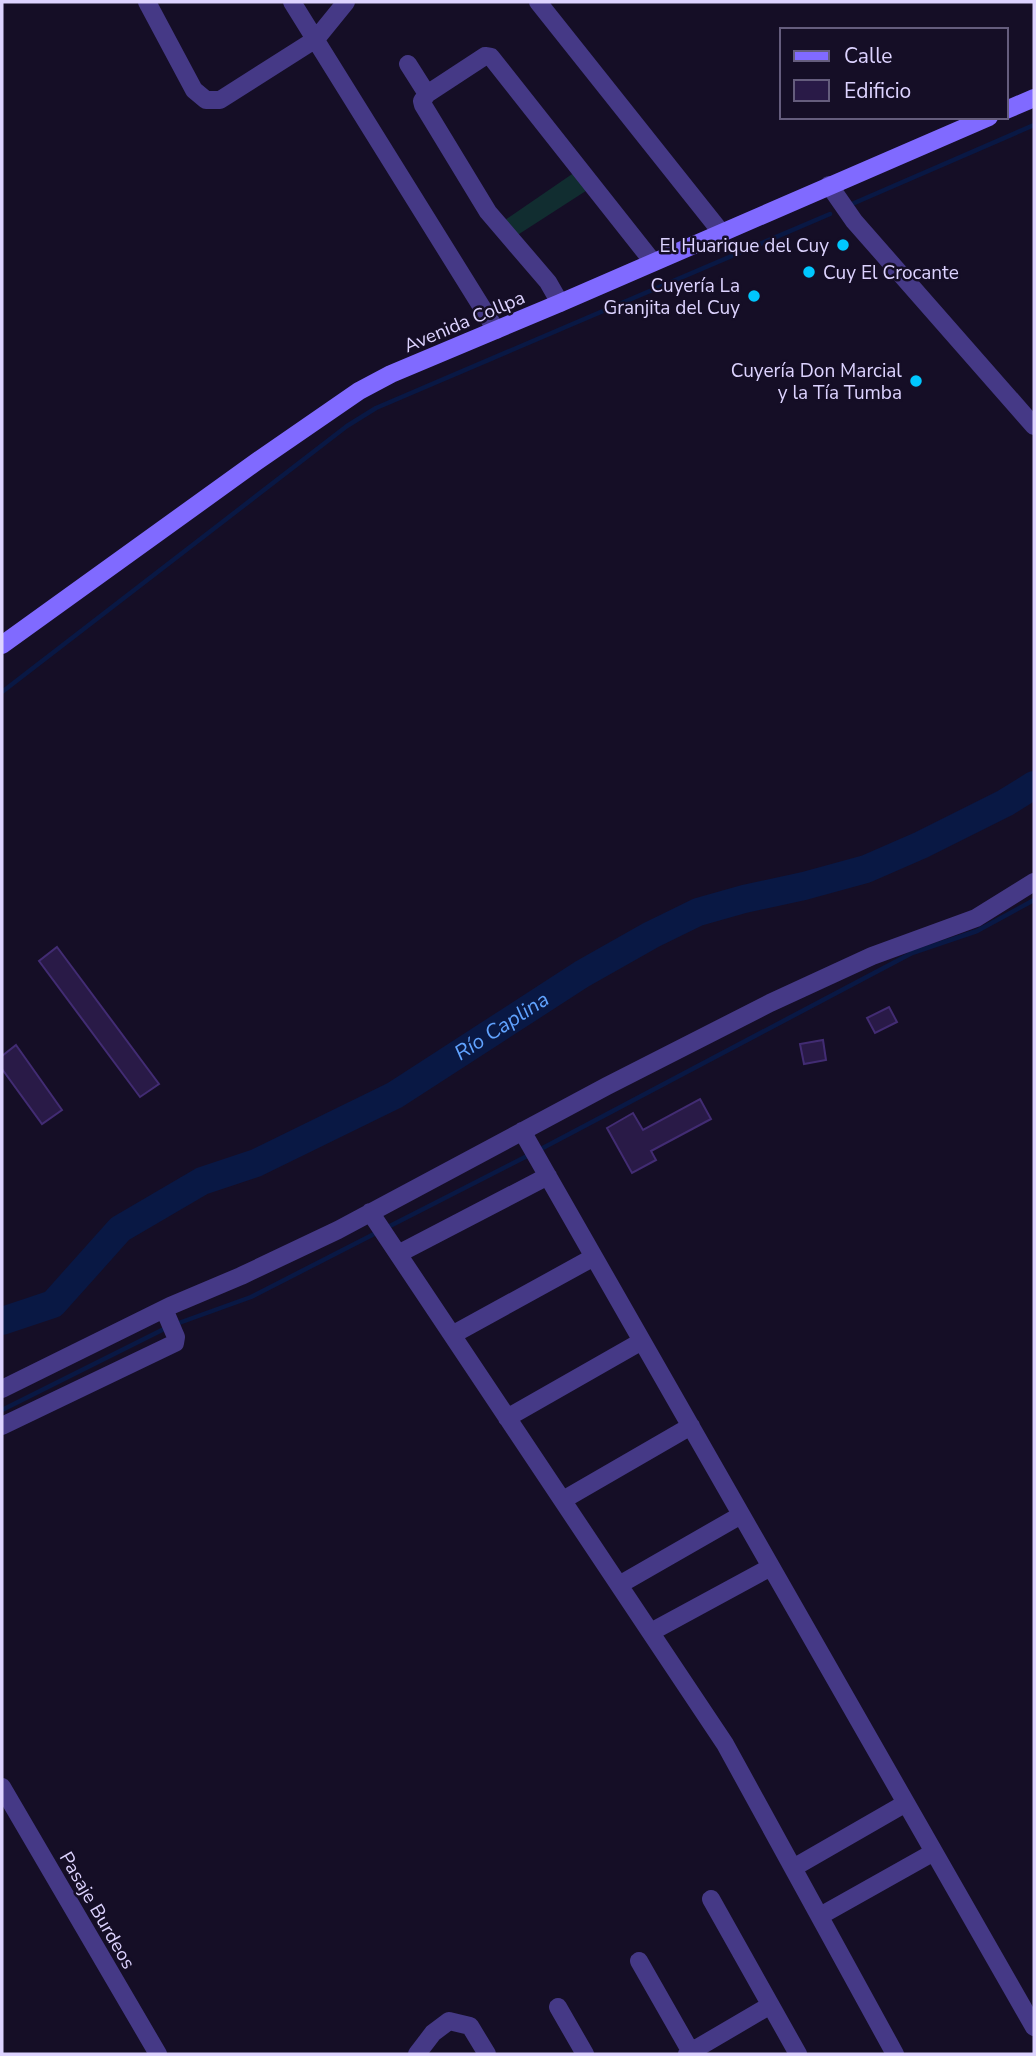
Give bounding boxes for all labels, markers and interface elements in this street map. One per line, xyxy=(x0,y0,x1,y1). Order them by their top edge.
legend xyxy=(780,28,1008,119)
text: Calle xyxy=(844,42,892,70)
text: Edificio xyxy=(844,77,911,105)
place label: El Huarique del Cuy xyxy=(660,233,829,259)
marker: El Huarique del Cuy xyxy=(835,237,851,253)
place label: Cuy El Crocante xyxy=(823,260,959,286)
marker: Cuy El Crocante xyxy=(801,264,817,280)
place label: Cuyería La Granjita del Cuy xyxy=(603,273,740,321)
street label: Avenida Collpa xyxy=(400,285,529,359)
marker: Cuyería La Granjita del Cuy xyxy=(746,288,762,304)
place label: Cuyería Don Marcial y la Tía Tumba xyxy=(731,358,902,406)
marker: Cuyería Don Marcial y la Tía Tumba xyxy=(908,373,924,389)
water label: Río Caplina xyxy=(449,985,554,1067)
street label: Pasaje Burdeos xyxy=(53,1847,141,1974)

